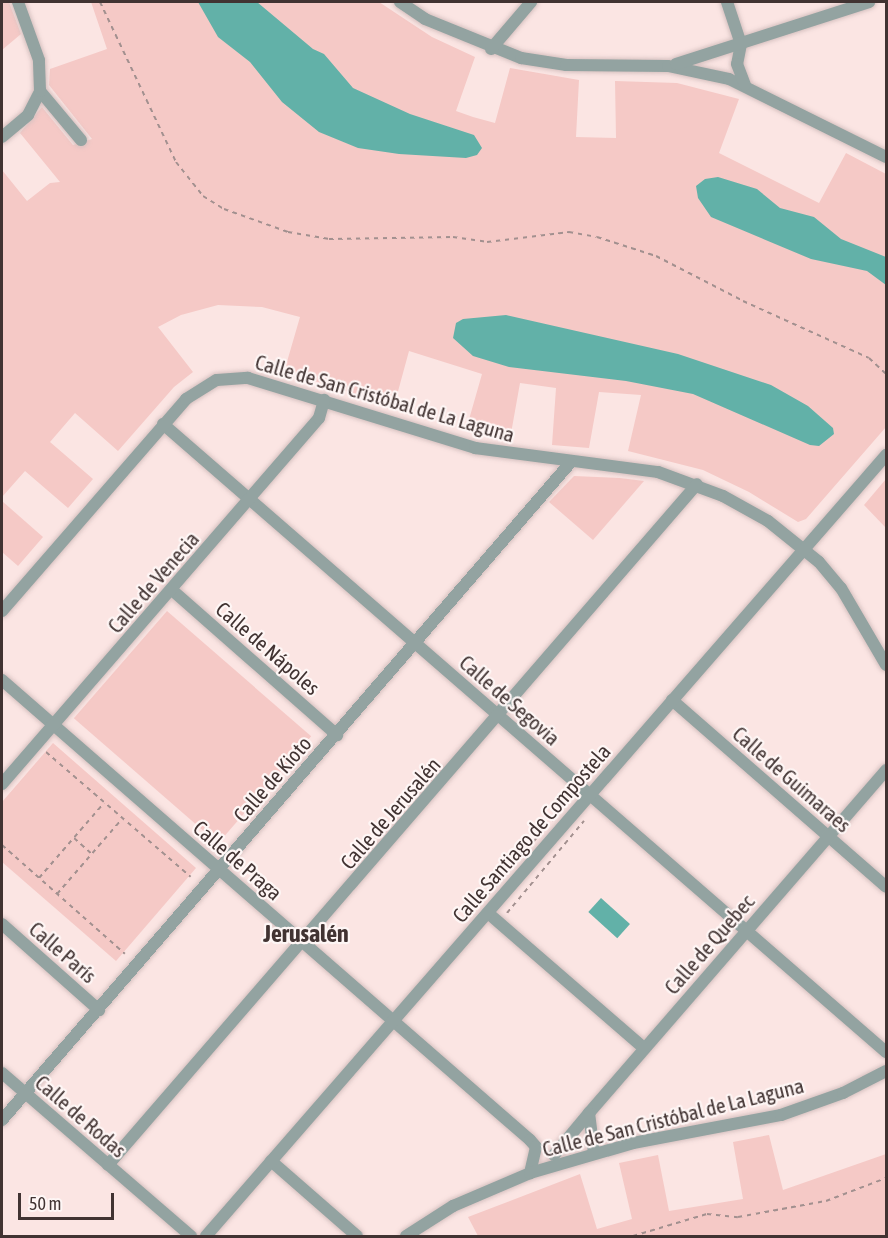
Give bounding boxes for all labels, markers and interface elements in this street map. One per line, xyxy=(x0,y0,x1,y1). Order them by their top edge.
street label: Calle de San Cristóbal de La Laguna xyxy=(252,349,518,447)
street label: Calle de Venecia xyxy=(102,526,204,638)
street label: Calle de Nápoles xyxy=(211,596,325,700)
street label: Calle de Segovia xyxy=(455,650,565,750)
street label: Calle de Guimaraes xyxy=(728,721,856,837)
street label: Calle de Kioto xyxy=(228,731,316,827)
street label: Calle Santiago de Compostela xyxy=(447,739,615,927)
street label: Calle de Jerusalén xyxy=(335,752,445,874)
street label: Calle de Praga xyxy=(189,815,287,905)
street label: Calle de Quebec xyxy=(659,889,759,999)
street label: Calle París xyxy=(24,916,102,988)
district label: Jerusalén xyxy=(263,920,349,948)
street label: Calle de Rodas xyxy=(30,1070,132,1162)
street label: Calle de San Cristóbal de La Laguna xyxy=(540,1072,806,1162)
scale bar xyxy=(21,1181,117,1219)
text: 50 m xyxy=(29,1193,61,1214)

